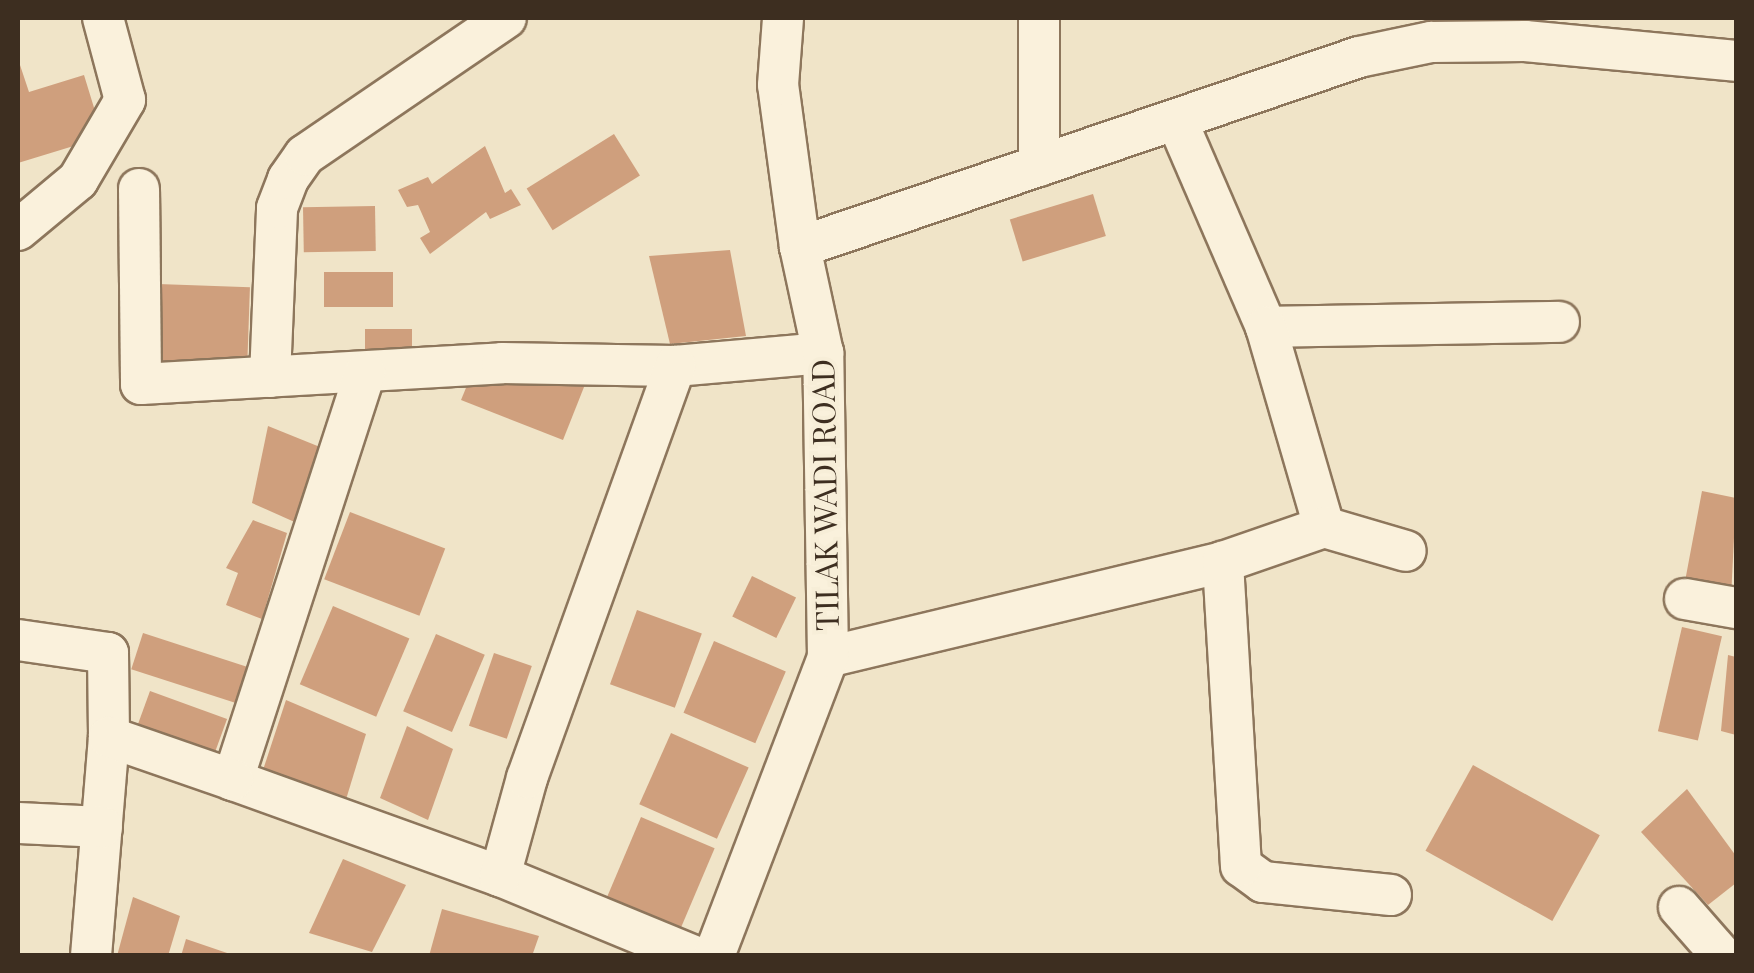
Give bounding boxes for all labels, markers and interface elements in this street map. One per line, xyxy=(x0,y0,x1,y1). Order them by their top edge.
street label: TILAK WADI ROAD xyxy=(802,358,846,632)

